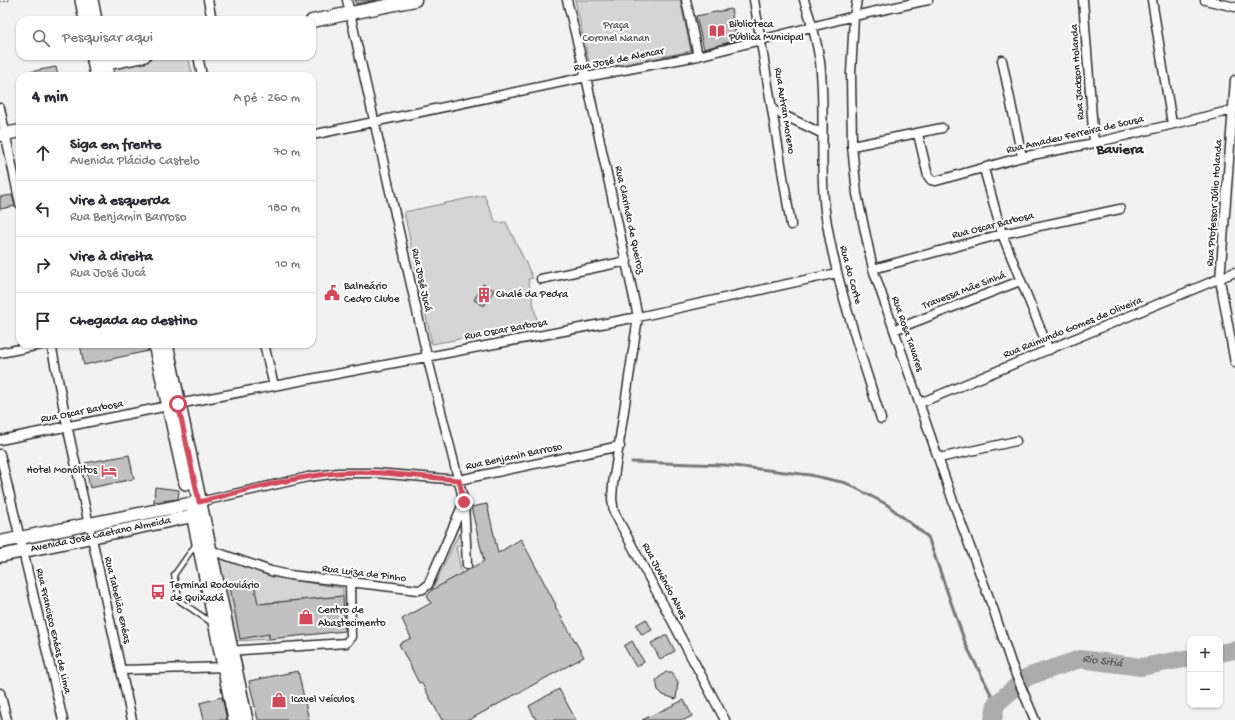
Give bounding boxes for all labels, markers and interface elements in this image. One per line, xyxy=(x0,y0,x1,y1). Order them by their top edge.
search box xyxy=(16,16,316,60)
place label: Biblioteca Pública Municipal xyxy=(728,19,804,44)
park label: Praça Coronel Nanan xyxy=(582,20,650,45)
library icon: Biblioteca Pública Municipal xyxy=(708,22,726,40)
street label: Rua Jackson Holanda xyxy=(1069,23,1087,120)
icon: search xyxy=(30,27,52,49)
text: Pesquisar aqui xyxy=(62,29,153,47)
street label: Rua José de Alencar xyxy=(573,45,666,75)
street label: Rua Autran Moreno xyxy=(771,67,797,155)
text: 4 min xyxy=(32,88,68,108)
text: A pé · 260 m xyxy=(233,91,300,106)
street label: Rua Amadeu Ferreira de Sousa xyxy=(1005,113,1146,157)
text: Siga em frente xyxy=(70,136,161,154)
street label: Rua Professor Júlio Holanda xyxy=(1204,138,1225,267)
district label: Baviera xyxy=(1095,141,1144,159)
icon: ahead xyxy=(32,142,54,164)
text: 70 m xyxy=(274,145,300,160)
text: Avenida Plácido Castelo xyxy=(70,154,200,169)
street label: Rua Clarindo de Queiroz xyxy=(612,165,647,276)
text: Vire à esquerda xyxy=(70,192,170,210)
icon: left xyxy=(32,198,54,220)
text: 180 m xyxy=(268,201,300,216)
text: Rua Benjamin Barroso xyxy=(70,210,186,225)
street label: Rua Oscar Barbosa xyxy=(951,210,1036,242)
street label: Rua do Corte xyxy=(836,244,864,306)
street label: Rua José Jucá xyxy=(408,247,434,314)
text: Vire à direita xyxy=(70,248,153,266)
icon: right xyxy=(32,254,54,276)
text: 10 m xyxy=(275,257,300,272)
text: Rua José Jucá xyxy=(70,266,146,281)
street label: Travessa Mãe Sinhá xyxy=(920,269,1008,313)
place label: Balneário Cedro Clube xyxy=(343,281,400,306)
public building icon: Balneário Cedro Clube xyxy=(323,284,341,302)
building icon: Chalé da Pedra xyxy=(475,286,493,304)
place label: Chalé da Pedra xyxy=(496,289,569,301)
street label: Rua Raimundo Gomes de Oliveira xyxy=(1002,294,1145,361)
street label: Rua Rosa Tavares xyxy=(889,295,926,374)
icon: arrive xyxy=(32,310,54,332)
text: Chegada ao destino xyxy=(70,312,197,330)
street label: Rua Oscar Barbosa xyxy=(464,317,549,343)
route start xyxy=(169,395,187,413)
street label: Rua Oscar Barbosa xyxy=(40,398,125,426)
street label: Rua Benjamin Barroso xyxy=(465,441,564,473)
hotel icon: Hotel Monólitos xyxy=(100,462,118,480)
place label: Hotel Monólitos xyxy=(26,465,98,477)
route end xyxy=(455,493,473,511)
street label: Avenida José Caetano Almeida xyxy=(30,514,173,555)
street label: Rua Juvêncio Alves xyxy=(639,541,690,622)
street label: Rua Tabelião Enéas xyxy=(101,555,133,645)
street label: Rua Luiza de Pinho xyxy=(321,563,407,585)
street label: Rua Francisco Enéas de Lima xyxy=(33,567,73,696)
place label: Terminal Rodoviário de Quixadá xyxy=(169,580,260,605)
bus stop icon: Terminal Rodoviário de Quixadá xyxy=(149,583,167,601)
place label: Centro de Abastecimento xyxy=(318,605,386,630)
shop icon: Centro de Abastecimento xyxy=(297,608,315,626)
map controls xyxy=(1187,636,1223,708)
button: + xyxy=(1187,636,1223,672)
water label: Rio Sitiá xyxy=(1082,652,1125,672)
button: − xyxy=(1187,672,1223,708)
shop icon: Icavel Veículos xyxy=(270,691,288,709)
place label: Icavel Veículos xyxy=(291,694,355,706)

